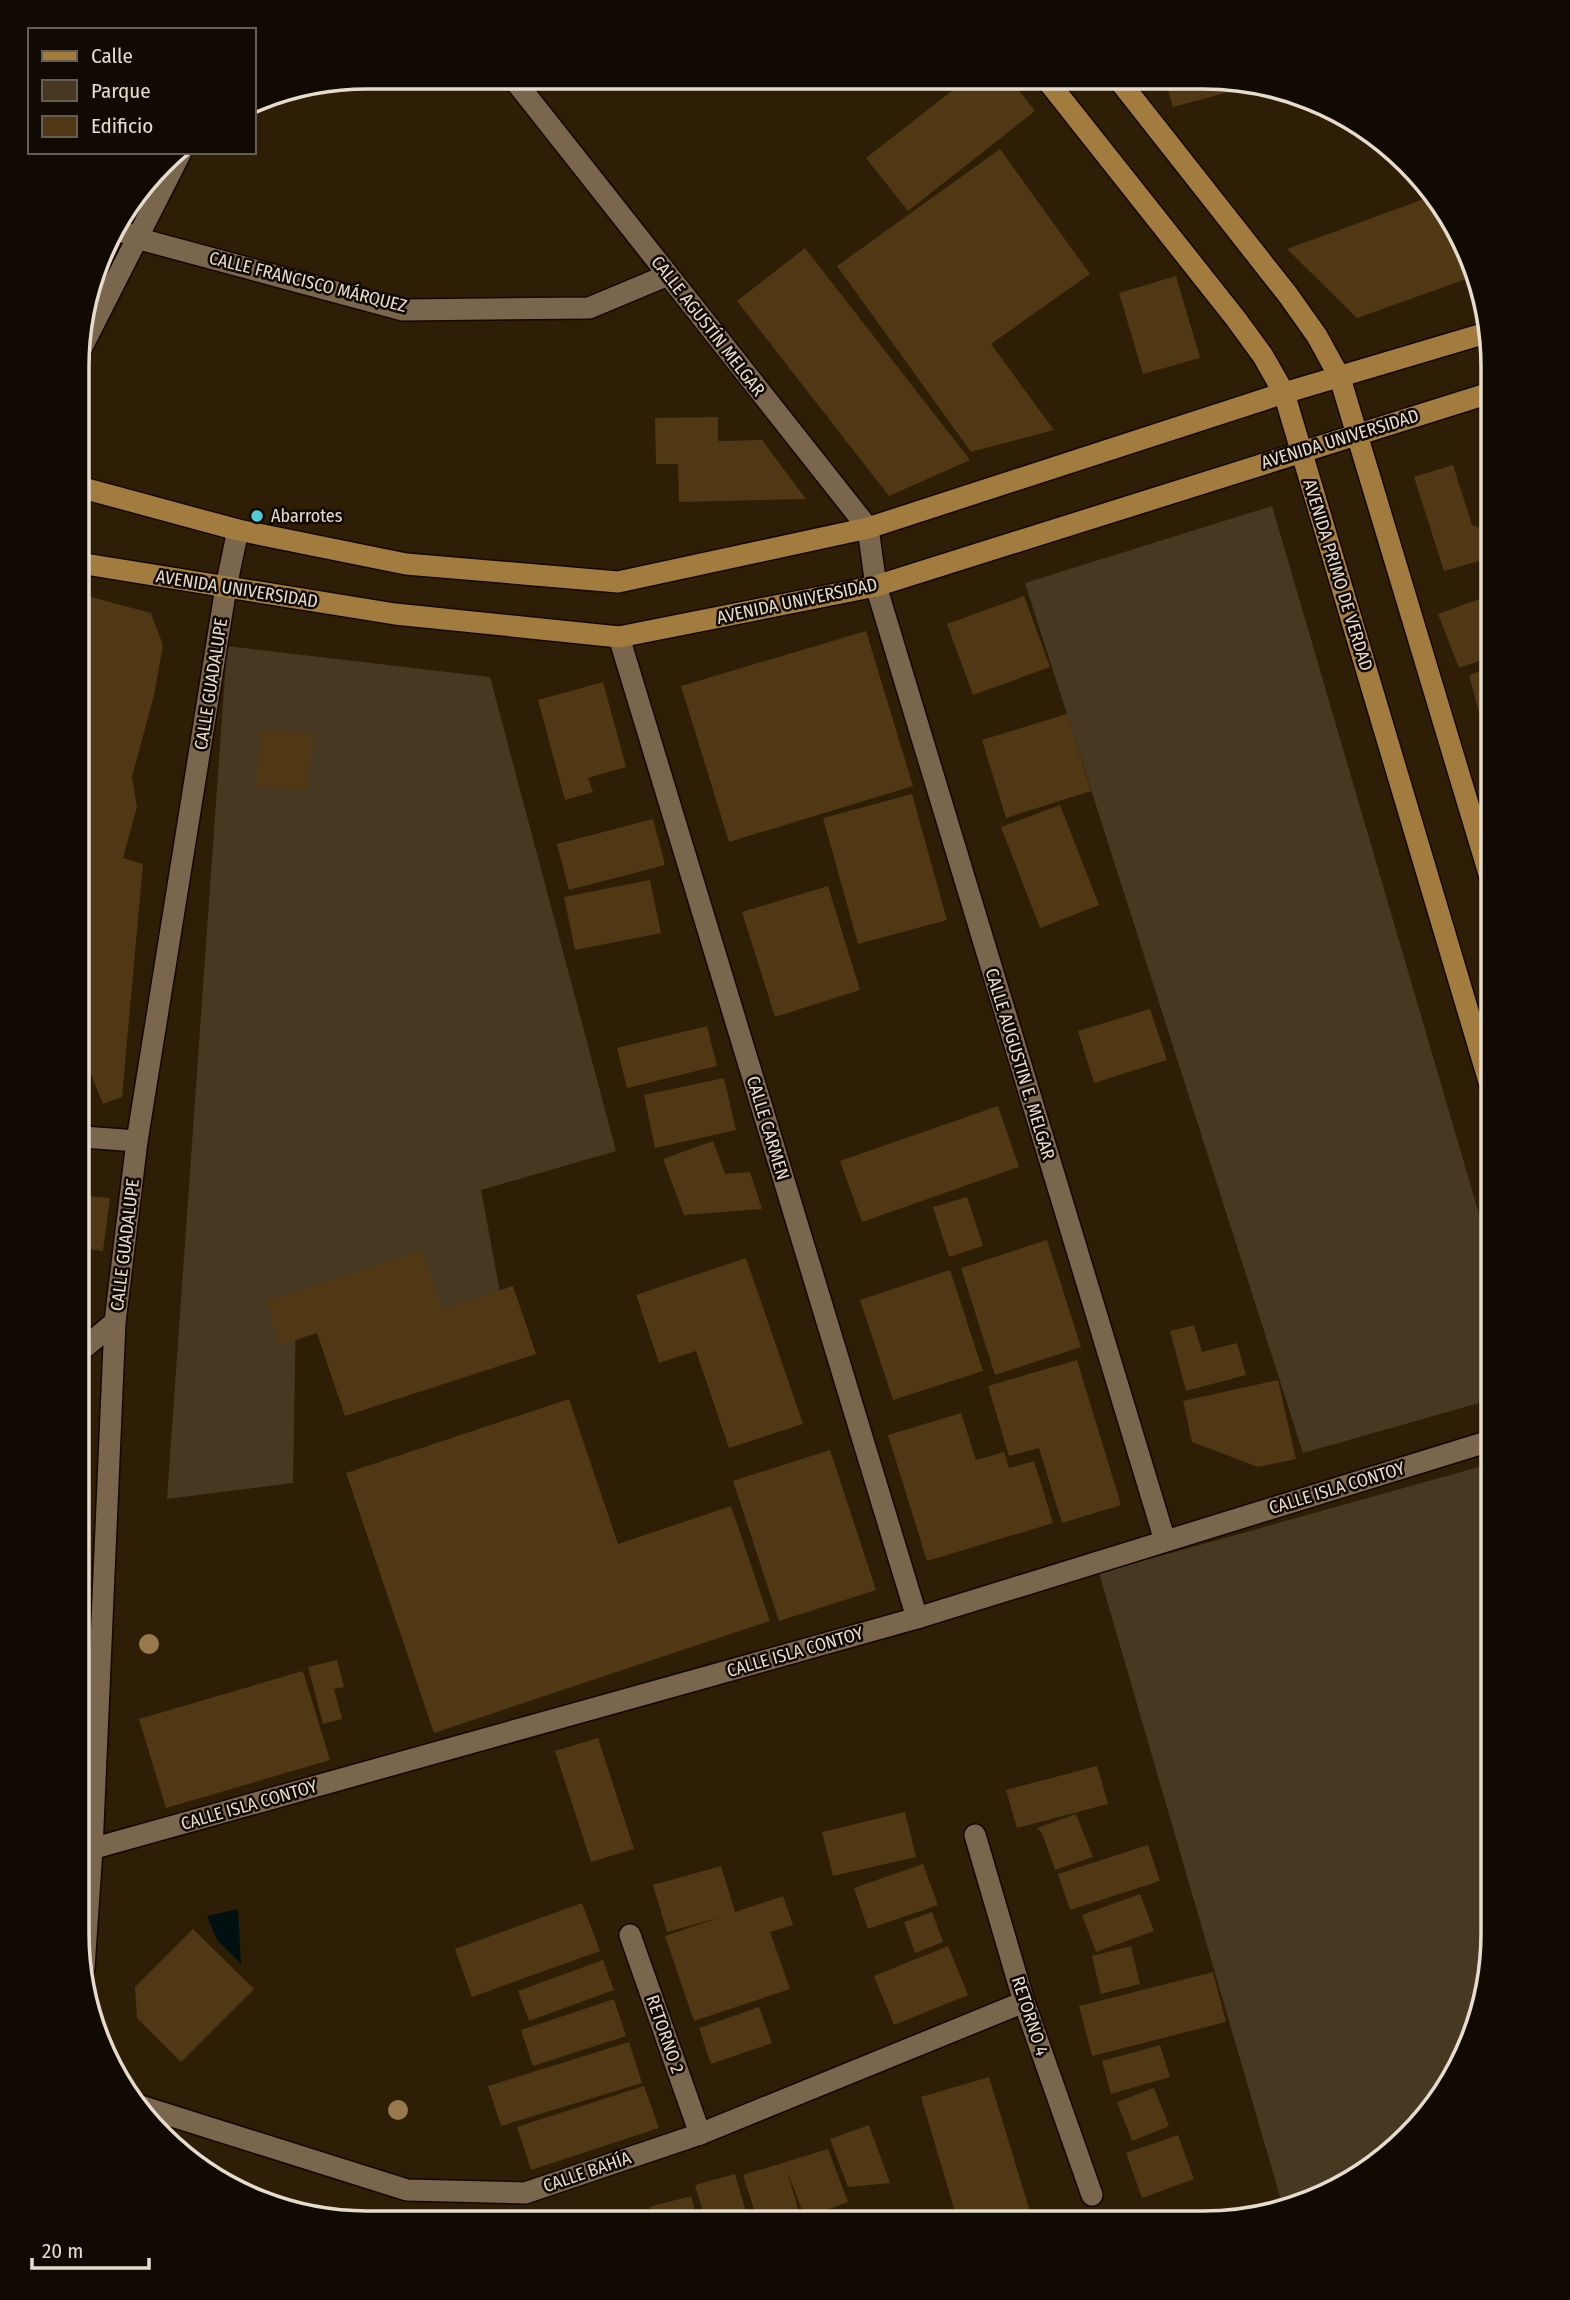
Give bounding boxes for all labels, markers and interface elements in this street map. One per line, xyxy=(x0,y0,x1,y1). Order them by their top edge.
legend xyxy=(28,28,256,154)
text: Calle xyxy=(91,43,133,69)
text: Parque xyxy=(91,78,151,104)
text: Edificio xyxy=(91,113,153,139)
street label: CALLE FRANCISCO MÁRQUEZ xyxy=(207,246,409,317)
street label: CALLE AGUSTÍN MELGAR xyxy=(646,251,771,401)
street label: AVENIDA UNIVERSIDAD xyxy=(1258,405,1422,473)
street label: AVENIDA PRIMO DE VERDAD xyxy=(1298,476,1378,674)
place label: Abarrotes xyxy=(271,505,343,527)
marker: Abarrotes xyxy=(249,508,265,524)
street label: AVENIDA UNIVERSIDAD xyxy=(154,565,320,613)
street label: AVENIDA UNIVERSIDAD xyxy=(715,573,879,629)
street label: CALLE GUADALUPE xyxy=(190,617,232,751)
street label: CALLE AUGUSTIN E. MELGAR xyxy=(980,966,1060,1163)
street label: CALLE CARMEN xyxy=(742,1073,794,1183)
street label: CALLE GUADALUPE xyxy=(106,1178,144,1312)
street label: CALLE ISLA CONTOY xyxy=(1266,1457,1408,1519)
street label: CALLE ISLA CONTOY xyxy=(724,1622,866,1682)
street label: CALLE ISLA CONTOY xyxy=(178,1775,320,1835)
street label: RETORNO 4 xyxy=(1007,1973,1053,2059)
street label: RETORNO 2 xyxy=(641,1992,689,2076)
street label: CALLE BAHÍA xyxy=(540,2146,634,2197)
scale bar xyxy=(32,2226,149,2270)
text: 20 m xyxy=(42,2238,83,2264)

